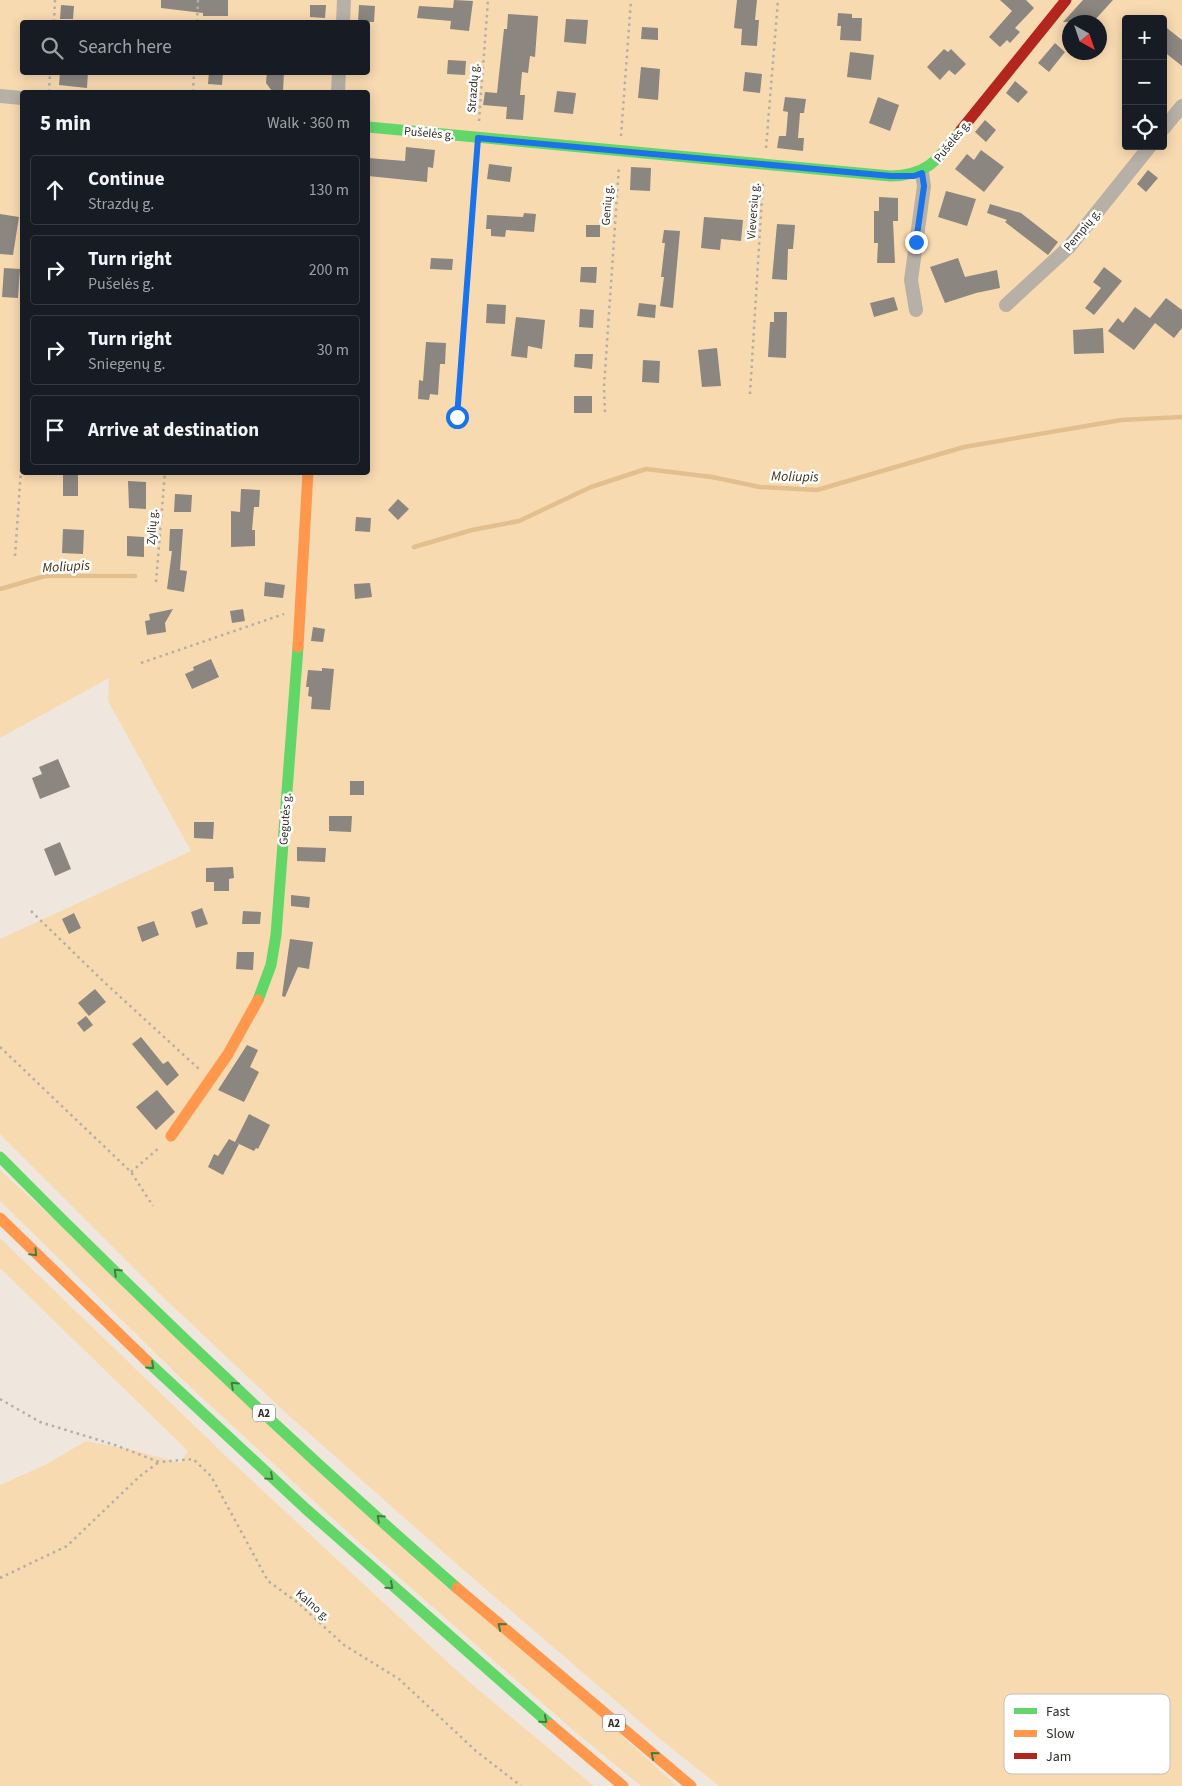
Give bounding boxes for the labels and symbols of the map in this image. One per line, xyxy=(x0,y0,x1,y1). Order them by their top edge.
north arrow xyxy=(1062,15,1107,60)
street label: Strazdų g. xyxy=(463,63,484,113)
street label: Pušelės g. xyxy=(930,117,975,166)
street label: Pušelės g. xyxy=(403,123,455,144)
street label: Vieversių g. xyxy=(743,182,764,240)
street label: Genių g. xyxy=(598,184,617,226)
street label: Pempių g. xyxy=(1060,206,1105,255)
route end xyxy=(905,231,928,254)
route start xyxy=(446,406,469,429)
water label: Moliupis xyxy=(771,467,819,487)
street label: Zylių g. xyxy=(143,509,162,546)
water label: Moliupis xyxy=(42,556,91,578)
street label: Gegutės g. xyxy=(275,792,296,846)
one-way arrow xyxy=(29,1247,38,1256)
one-way arrow xyxy=(114,1269,123,1278)
one-way arrow xyxy=(145,1360,154,1369)
one-way arrow xyxy=(231,1382,240,1391)
road number: A2 xyxy=(253,1405,275,1422)
one-way arrow xyxy=(264,1471,273,1480)
one-way arrow xyxy=(376,1515,385,1524)
one-way arrow xyxy=(384,1581,393,1589)
street label: Kalno g. xyxy=(292,1586,334,1625)
one-way arrow xyxy=(498,1623,507,1632)
legend xyxy=(1004,1694,1170,1774)
text: Fast xyxy=(1046,1702,1070,1722)
one-way arrow xyxy=(538,1714,547,1722)
road number: A2 xyxy=(603,1715,625,1732)
text: Slow xyxy=(1046,1724,1075,1744)
text: Jam xyxy=(1046,1747,1071,1767)
one-way arrow xyxy=(650,1752,659,1761)

